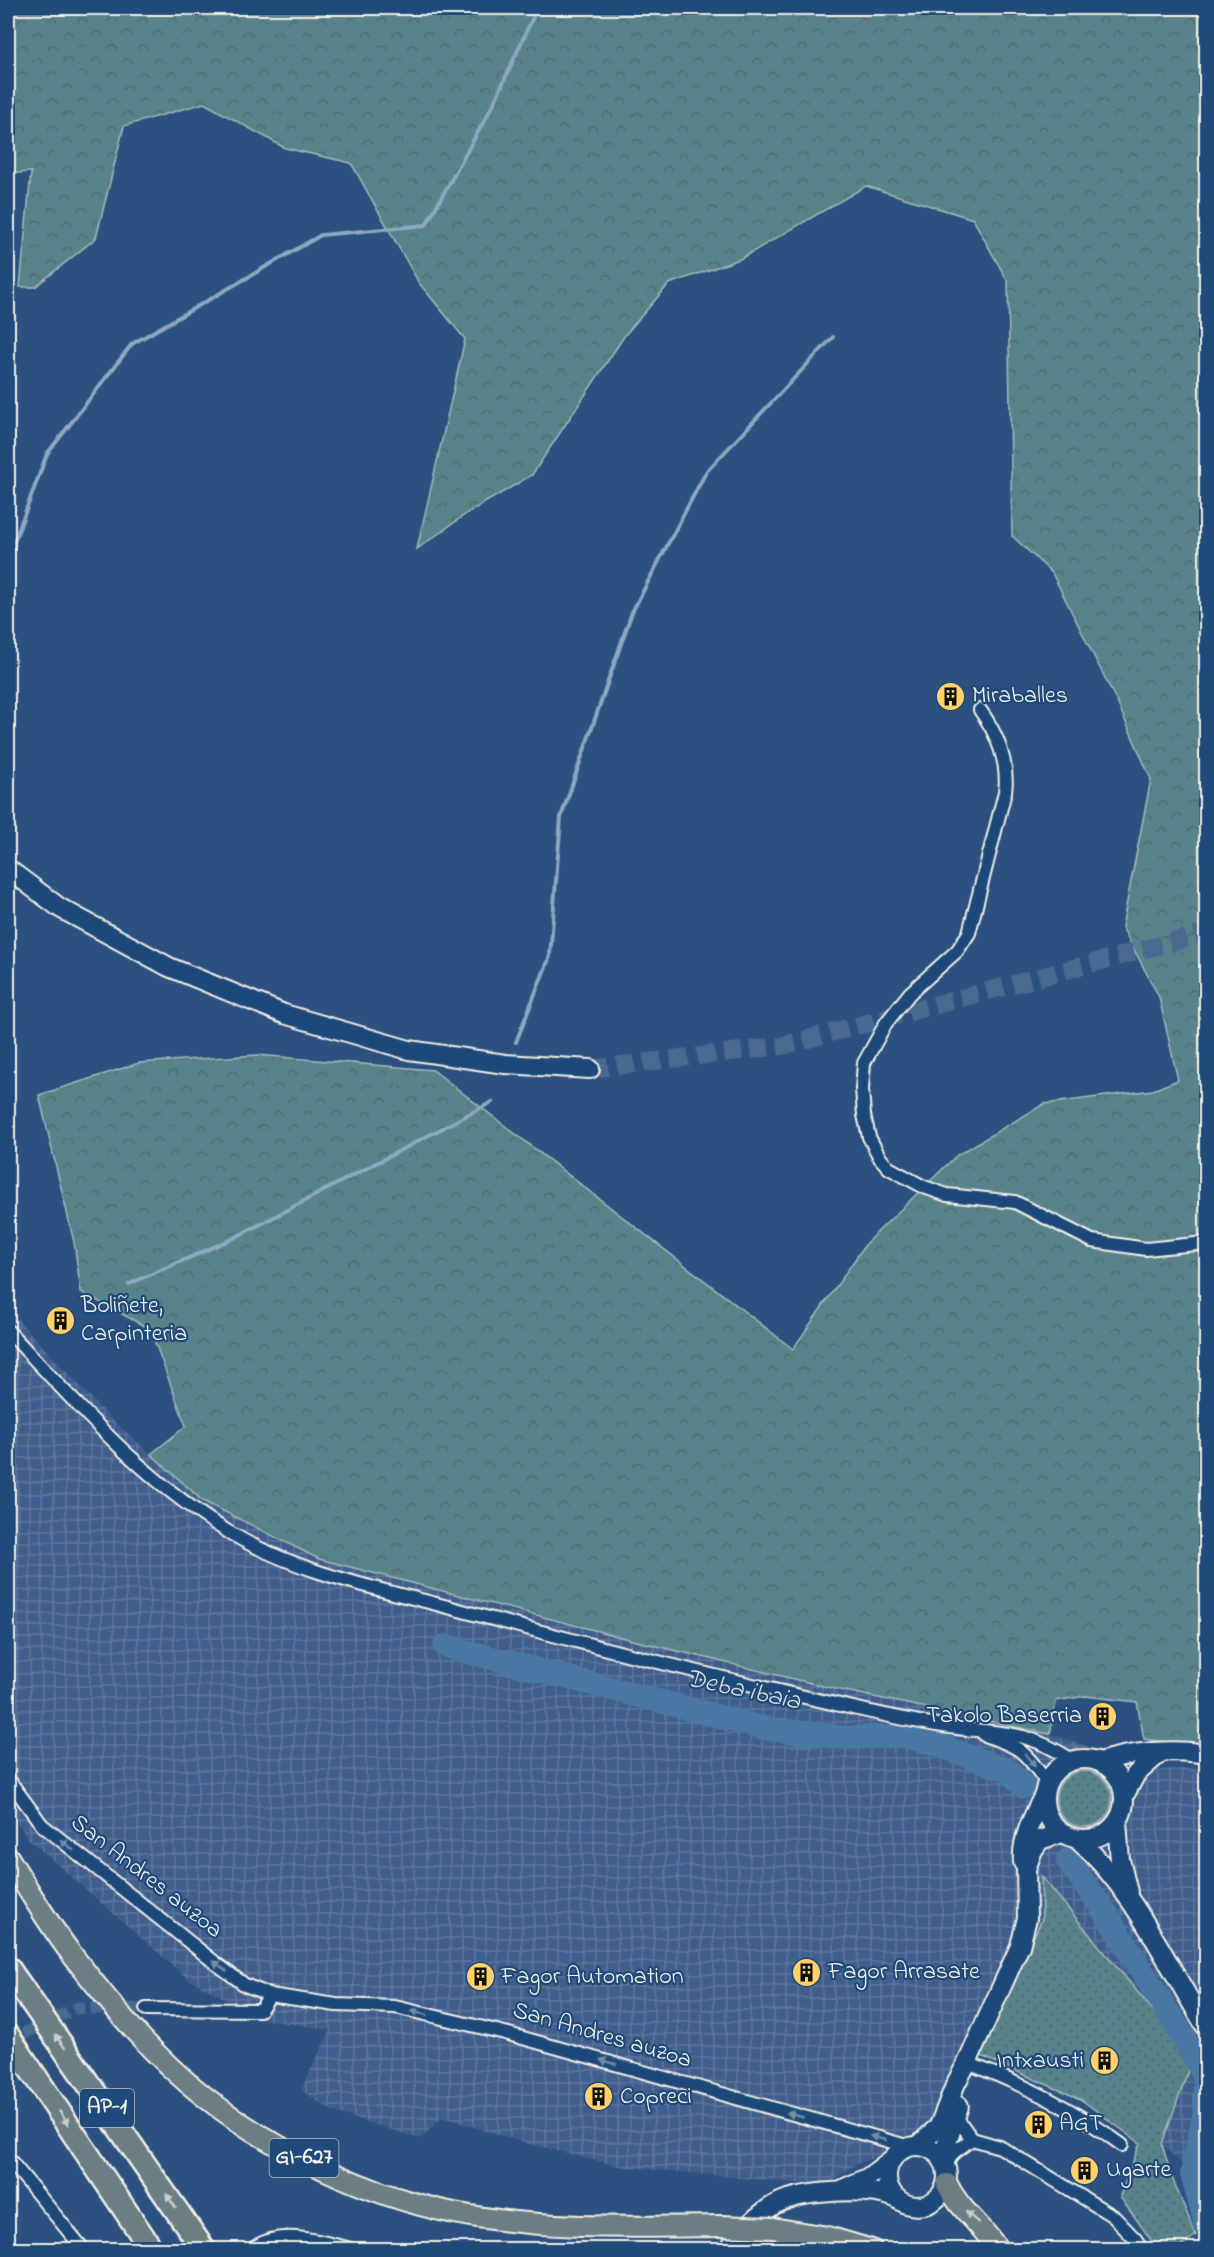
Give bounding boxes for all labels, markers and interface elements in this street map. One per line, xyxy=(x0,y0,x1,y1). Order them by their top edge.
place label: Miraballes xyxy=(972,679,1068,714)
building icon: Miraballes xyxy=(935,680,967,712)
place label: Boliñete, Carpinteria xyxy=(80,1289,187,1352)
building icon: Boliñete, Carpinteria xyxy=(44,1304,76,1336)
water label: Deba ibaia xyxy=(682,1660,805,1722)
place label: Takolo Baserria xyxy=(926,1699,1082,1734)
building icon: Takolo Baserria xyxy=(1087,1700,1119,1732)
one-way arrow xyxy=(1024,1752,1037,1768)
street label: San Andres auzoa xyxy=(62,1806,230,1948)
one-way arrow xyxy=(60,1839,75,1851)
place label: Fagor Arrasate xyxy=(827,1955,980,1990)
building icon: Fagor Arrasate xyxy=(791,1956,823,1988)
one-way arrow xyxy=(213,1960,229,1972)
place label: Fagor Automation xyxy=(500,1960,684,1995)
building icon: Fagor Automation xyxy=(464,1961,496,1993)
street label: San Andres auzoa xyxy=(508,1994,696,2078)
one-way arrow xyxy=(410,2007,428,2017)
one-way arrow xyxy=(54,2034,66,2050)
place label: Intxausti xyxy=(996,2044,1084,2079)
building icon: Intxausti xyxy=(1089,2045,1121,2077)
one-way arrow xyxy=(599,2057,617,2066)
place label: Copreci xyxy=(620,2080,692,2115)
building icon: Copreci xyxy=(583,2081,615,2113)
road number: AP-1 xyxy=(80,2089,134,2127)
place label: AGT xyxy=(1059,2107,1103,2142)
building icon: AGT xyxy=(1022,2108,1054,2140)
one-way arrow xyxy=(58,2110,70,2126)
one-way arrow xyxy=(786,2110,804,2119)
one-way arrow xyxy=(868,2133,886,2142)
road number: GI-627 xyxy=(270,2139,338,2177)
place label: Ugarte xyxy=(1106,2153,1171,2188)
building icon: Ugarte xyxy=(1069,2154,1101,2186)
one-way arrow xyxy=(165,2194,177,2210)
one-way arrow xyxy=(965,2211,980,2224)

